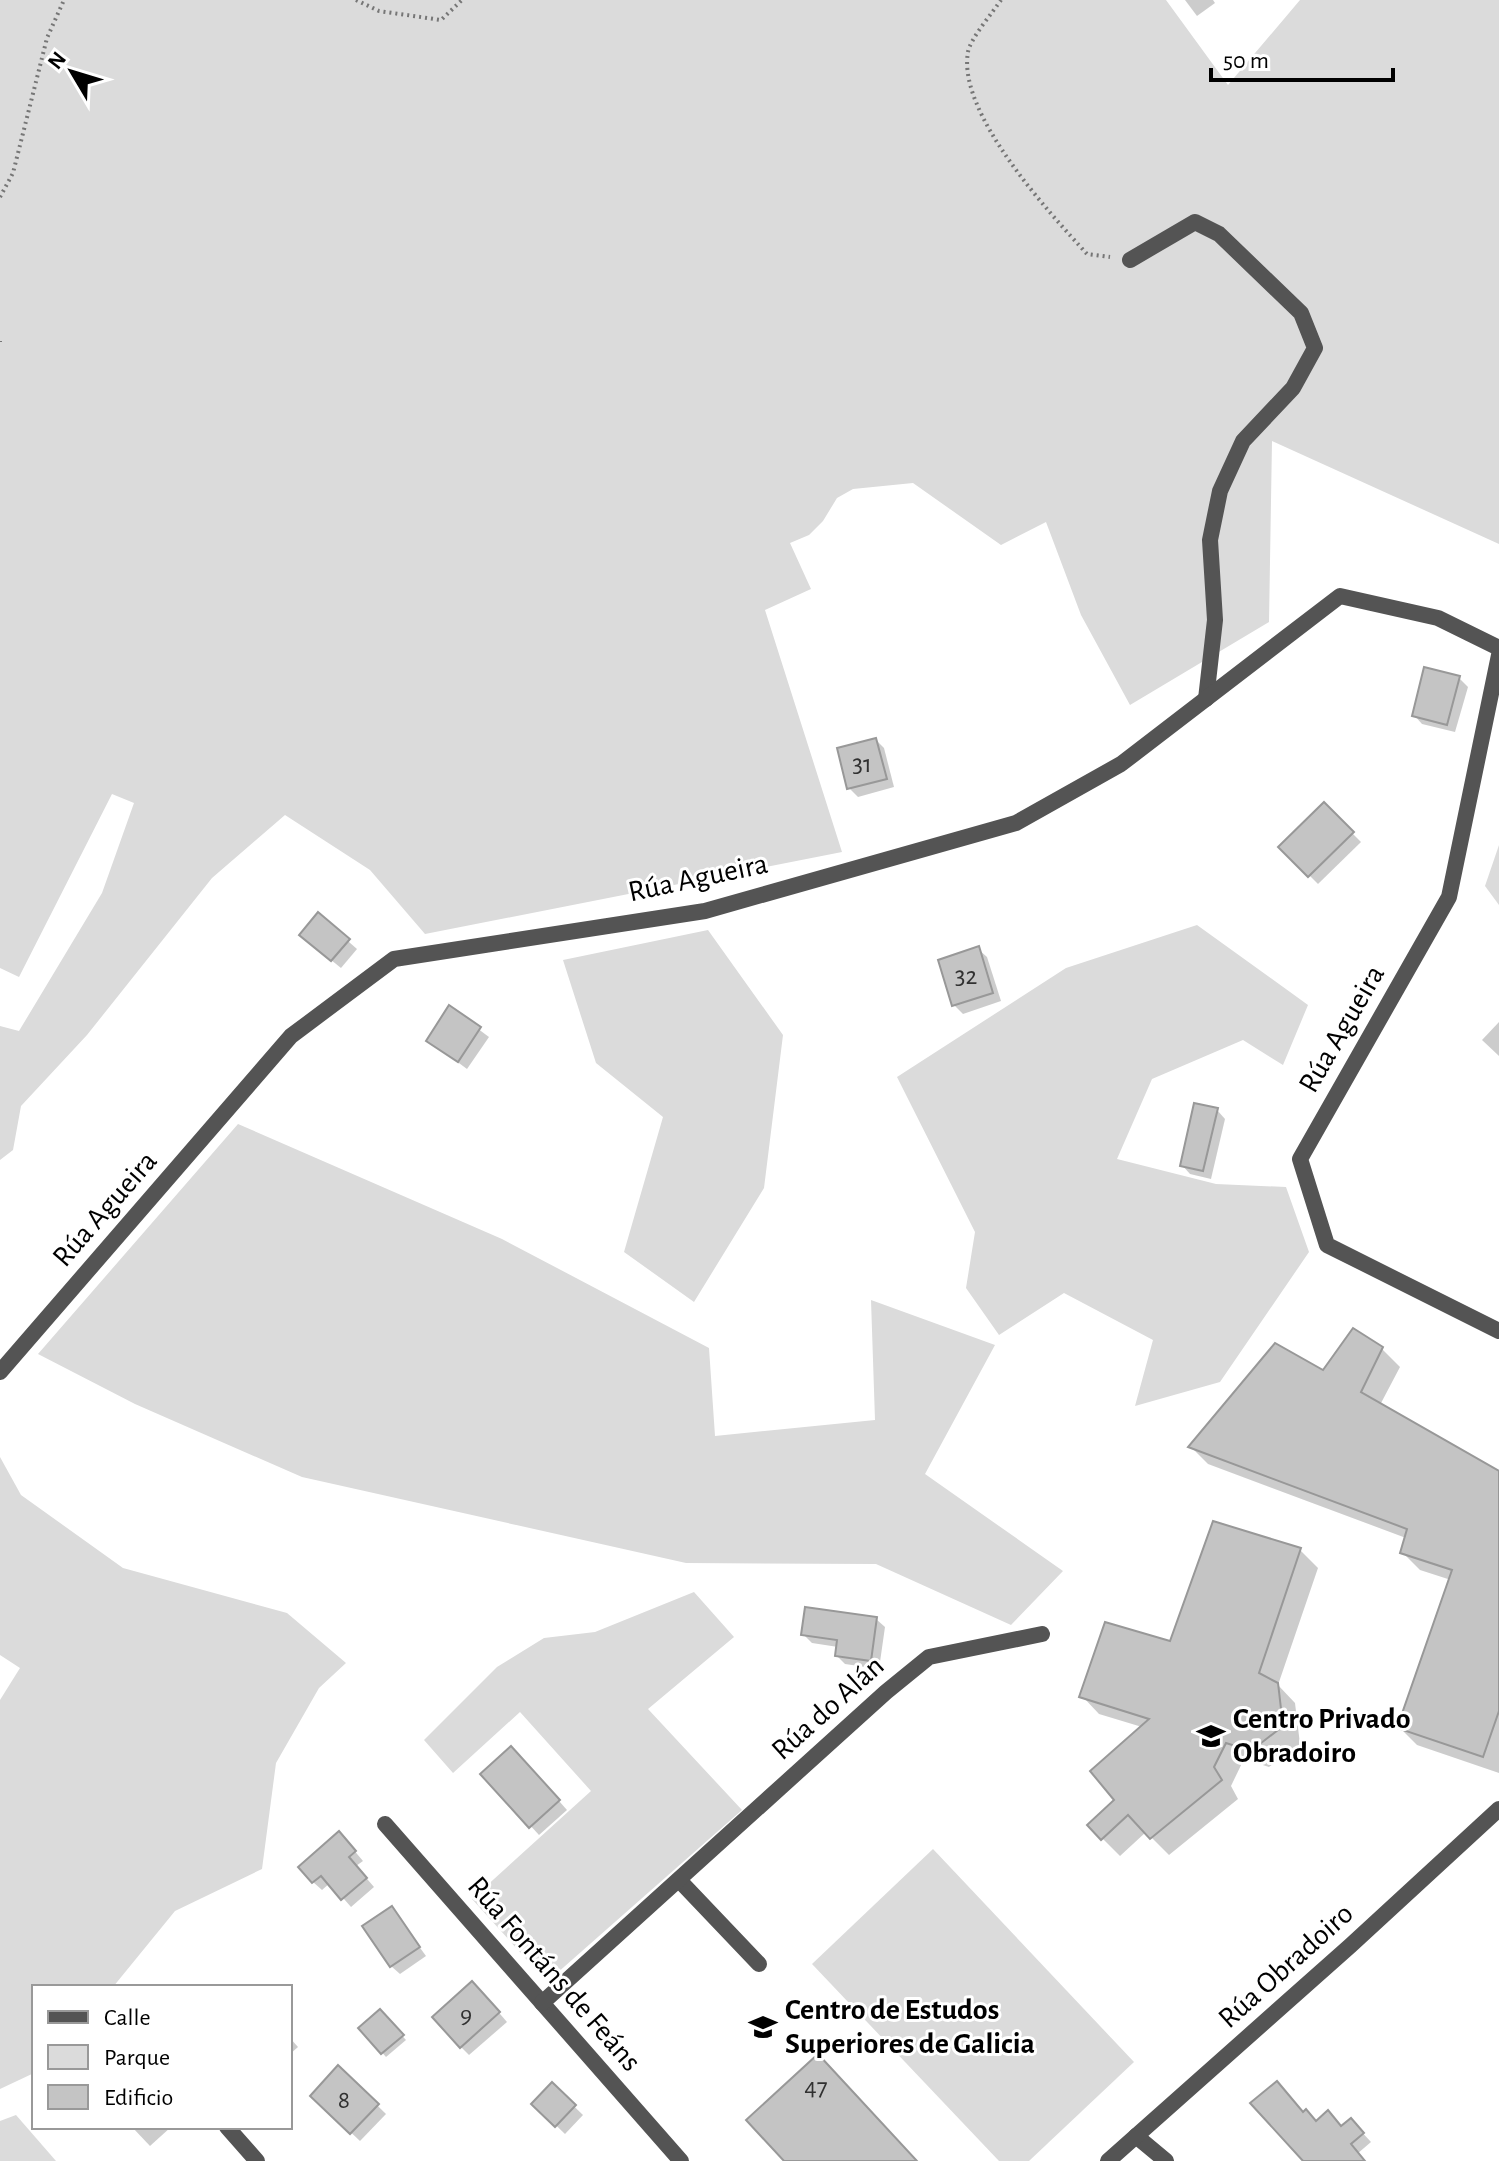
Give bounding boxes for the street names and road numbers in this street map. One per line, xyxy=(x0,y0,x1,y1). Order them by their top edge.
street label: Rúa Agueira xyxy=(626,849,770,907)
street label: Rúa Agueira xyxy=(1294,960,1390,1098)
street label: Rúa Agueira xyxy=(47,1146,163,1272)
street label: Rúa do Alán xyxy=(766,1650,890,1766)
street label: Rúa Fontáns de Feáns xyxy=(462,1871,646,2077)
street label: Rúa Obradoiro xyxy=(1213,1898,1359,2034)

